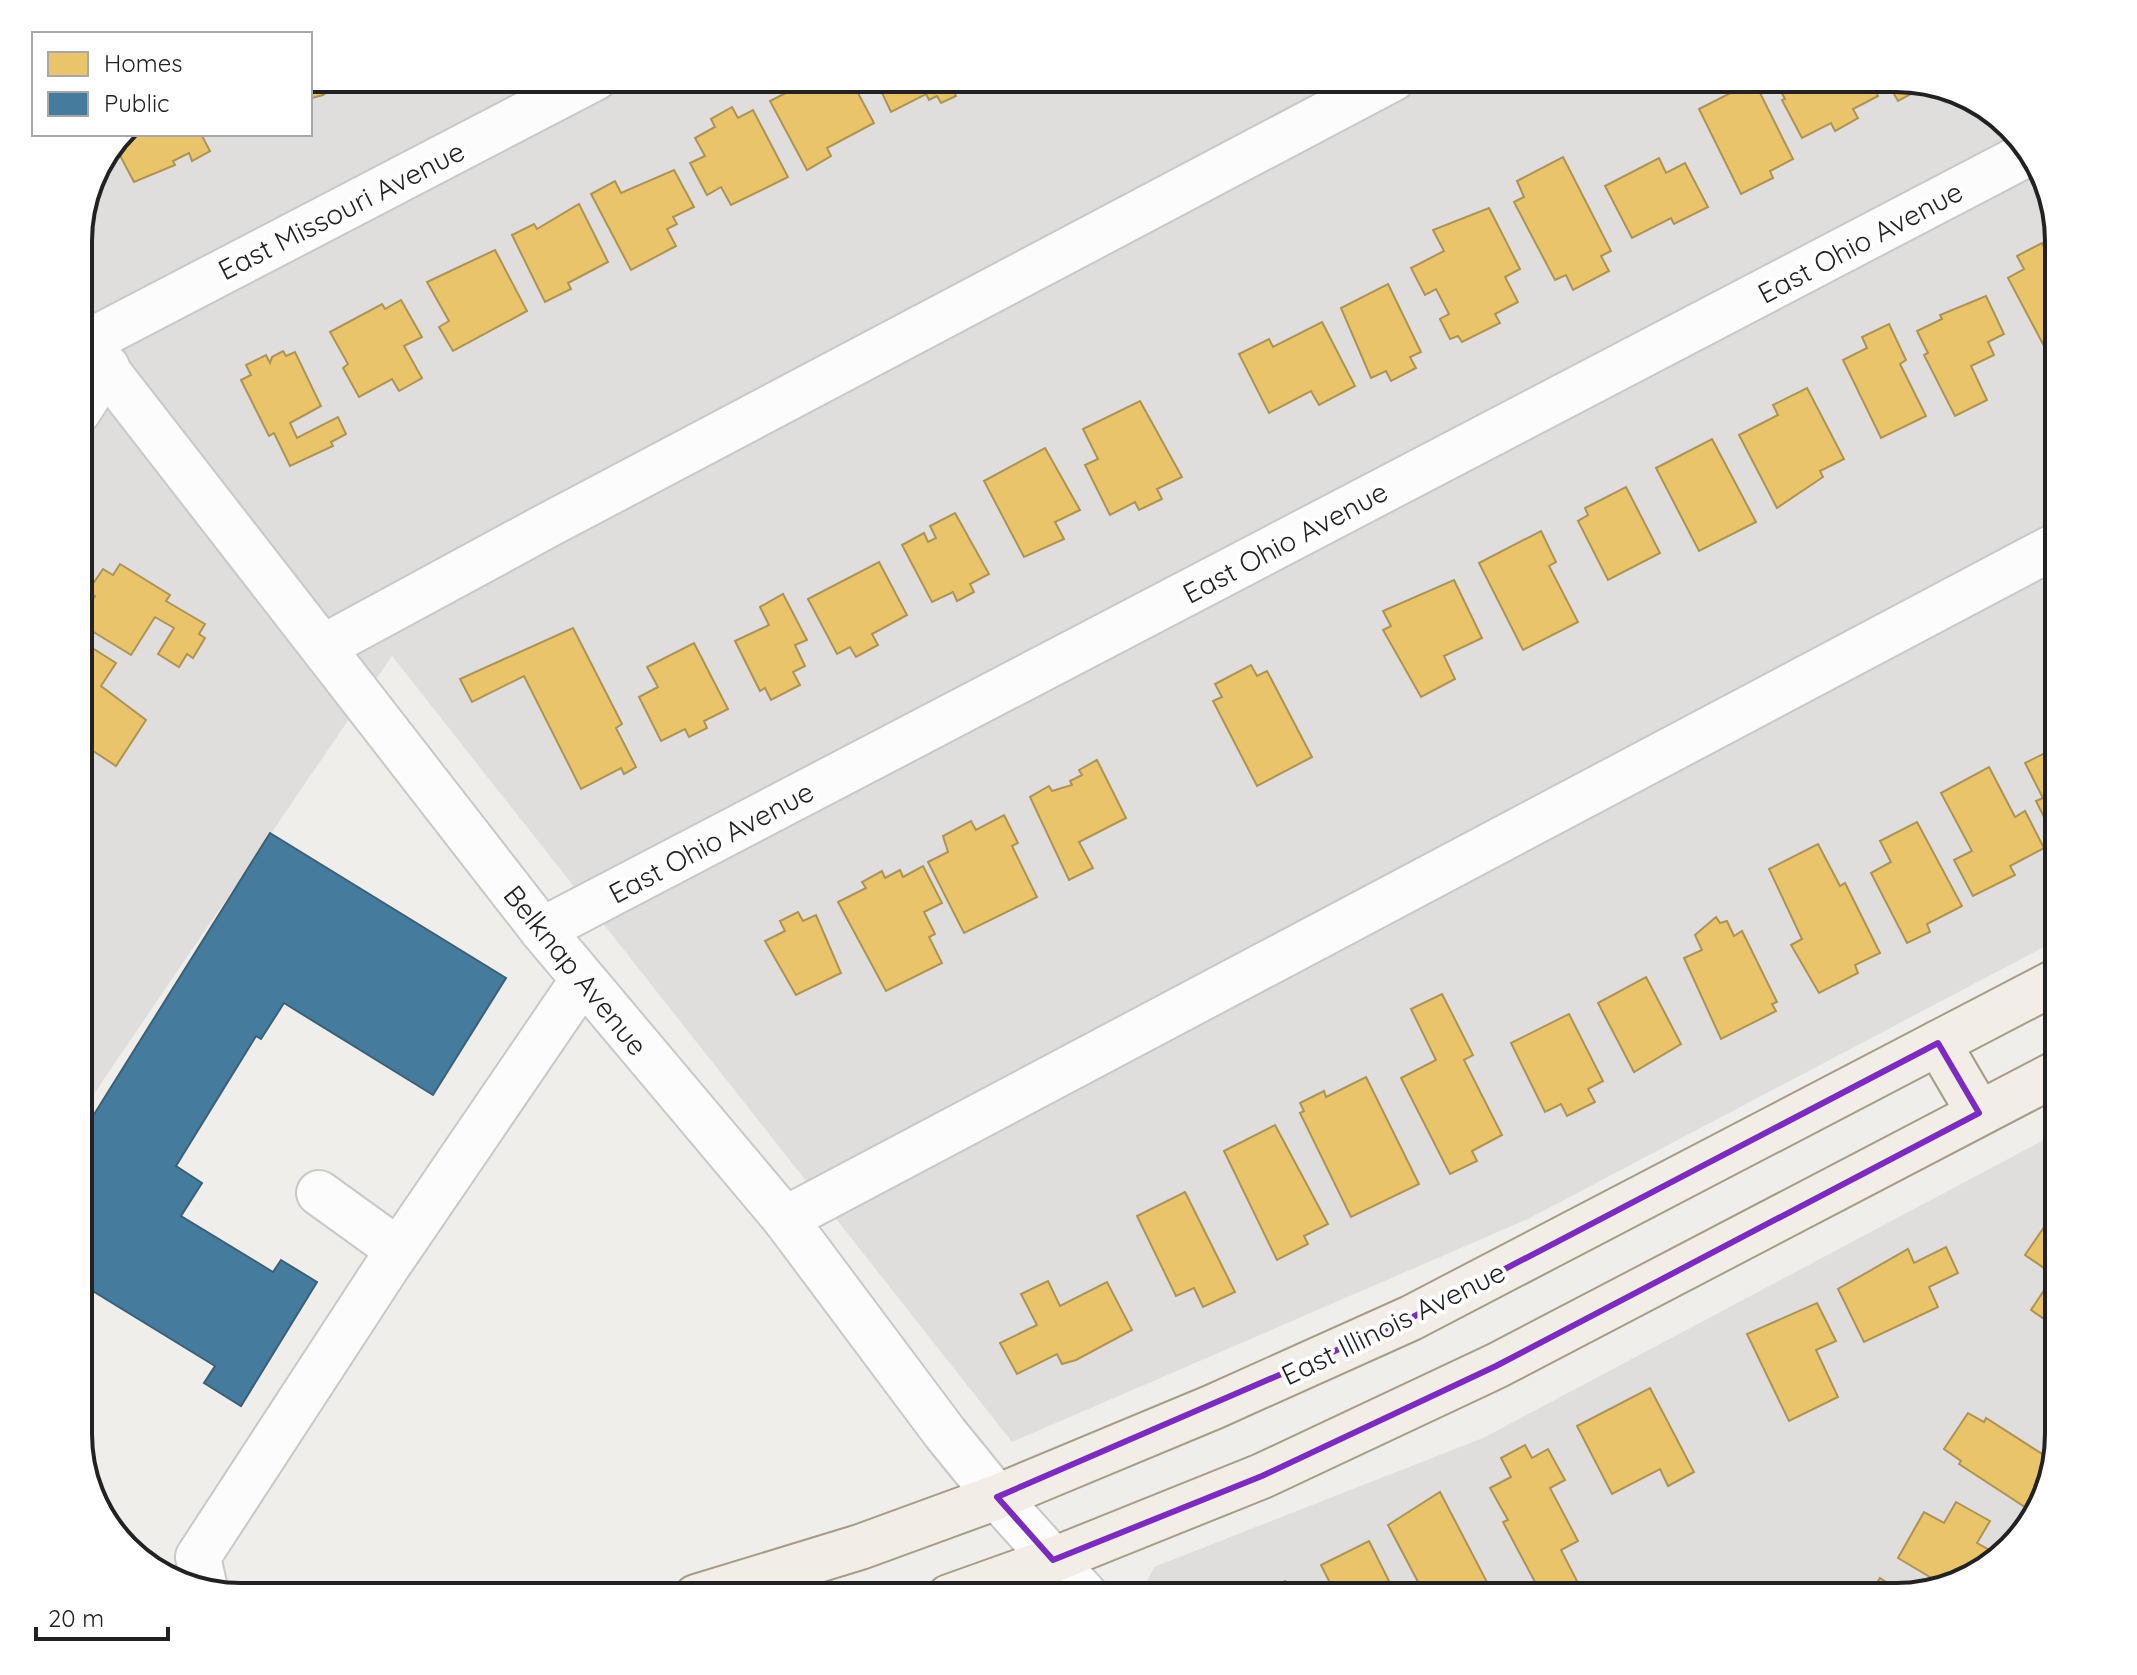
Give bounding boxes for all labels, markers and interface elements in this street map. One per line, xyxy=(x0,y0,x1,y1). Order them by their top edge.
legend xyxy=(32,32,312,136)
text: Homes xyxy=(104,48,182,78)
text: Public xyxy=(104,88,169,118)
street label: East Missouri Avenue xyxy=(212,133,470,287)
street label: East Ohio Avenue xyxy=(1752,173,1968,311)
street label: East Ohio Avenue xyxy=(1177,473,1393,611)
street label: East Ohio Avenue xyxy=(603,773,819,911)
street label: Belknap Avenue xyxy=(497,878,655,1062)
street label: East Illinois Avenue xyxy=(1275,1254,1511,1392)
scale bar xyxy=(36,1591,168,1641)
text: 20 m xyxy=(48,1603,104,1633)

